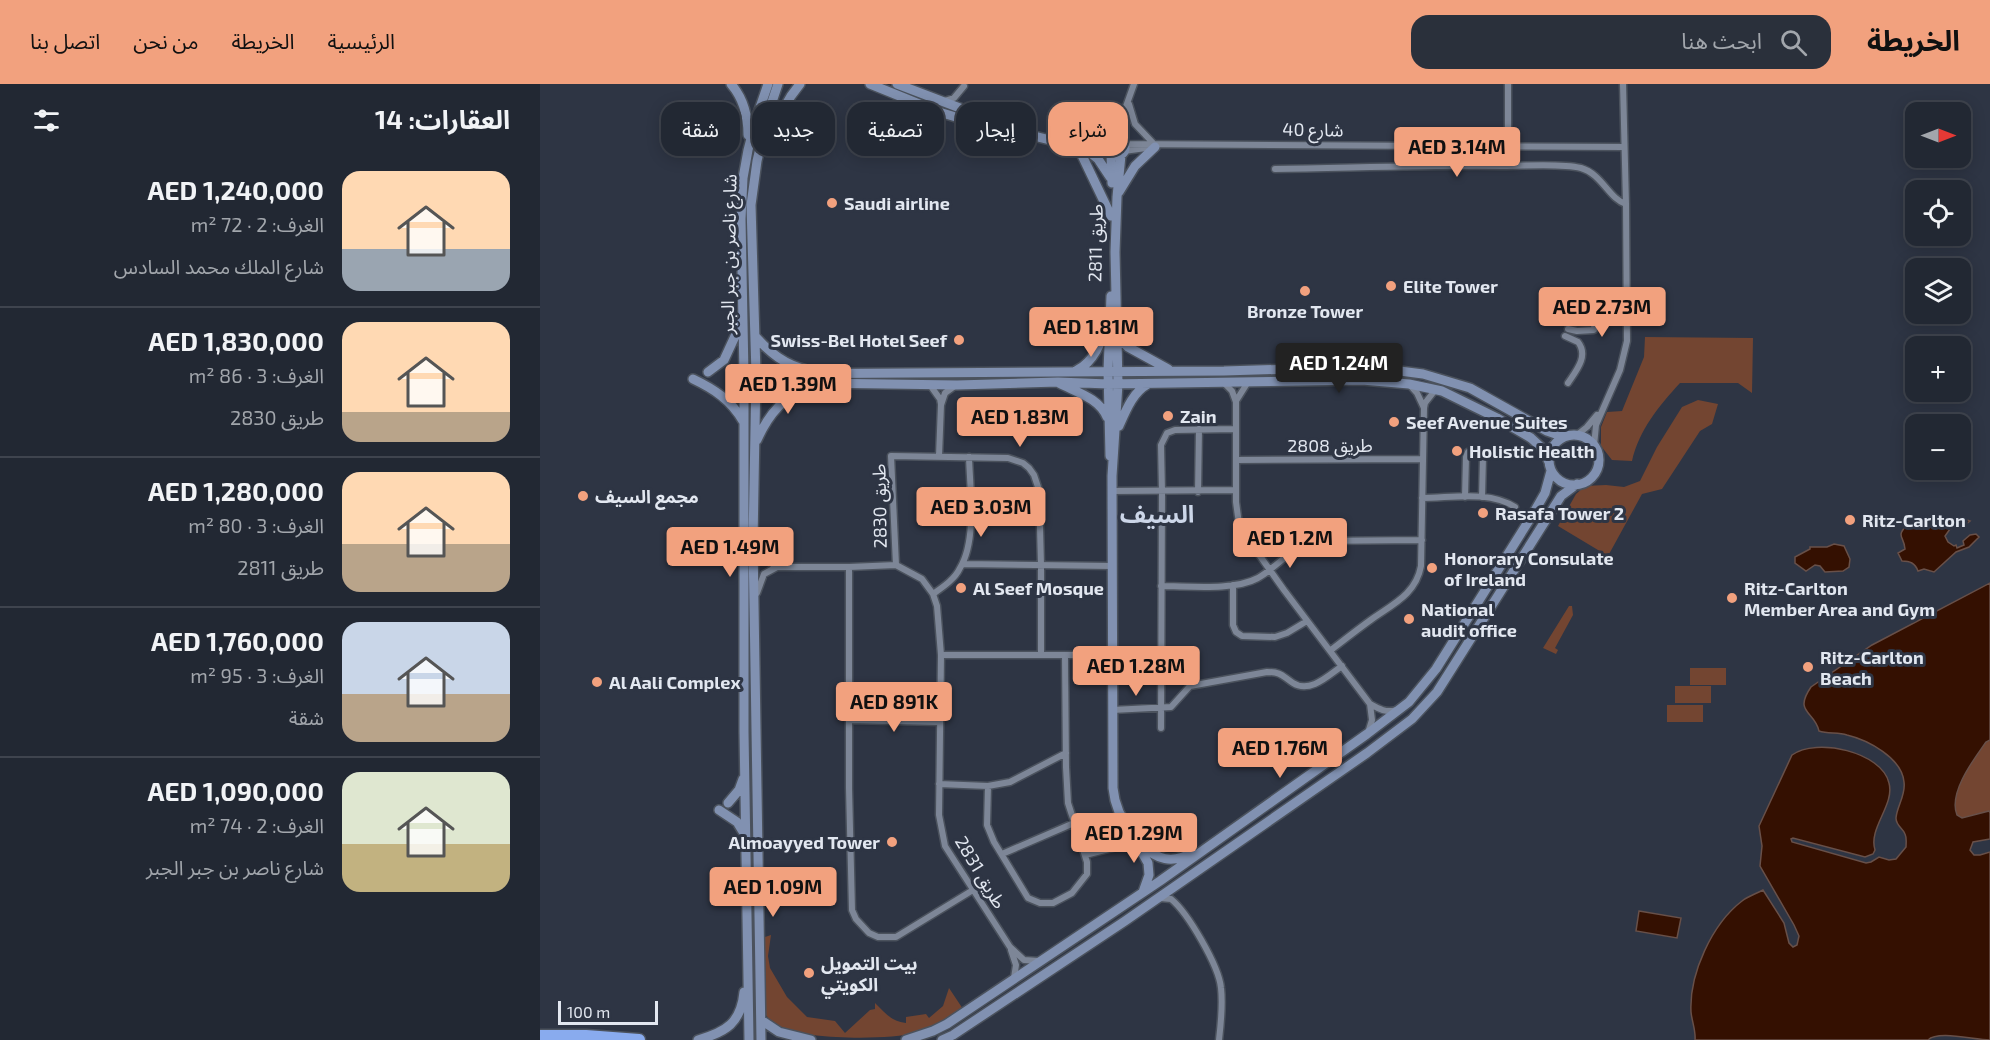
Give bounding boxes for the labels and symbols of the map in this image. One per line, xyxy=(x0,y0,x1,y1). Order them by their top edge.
north arrow xyxy=(1905,102,1971,168)
street label: شارع 40 xyxy=(1282,117,1344,145)
pin: AED 3.14M xyxy=(1388,127,1526,178)
street label: شارع ناصر بن جبر الجبر xyxy=(716,174,744,335)
place label: Saudi airline xyxy=(844,192,950,214)
marker: Saudi airline xyxy=(825,196,839,210)
street label: طريق 2811 xyxy=(1083,204,1108,282)
place label: Elite Tower xyxy=(1403,275,1498,297)
marker: Elite Tower xyxy=(1384,279,1398,293)
marker: Bronze Tower xyxy=(1298,284,1312,298)
pin: AED 2.73M xyxy=(1533,287,1671,338)
place label: Bronze Tower xyxy=(1247,300,1363,322)
pin: AED 1.81M xyxy=(1022,307,1160,358)
place label: Swiss-Bel Hotel Seef xyxy=(771,329,948,351)
marker: Swiss-Bel Hotel Seef xyxy=(952,333,966,347)
pin: AED 1.24M xyxy=(1270,343,1408,394)
pin: AED 1.39M xyxy=(719,364,857,415)
pin: AED 1.83M xyxy=(951,397,1089,448)
place label: Zain xyxy=(1180,405,1217,427)
marker: Zain xyxy=(1161,409,1175,423)
place label: Seef Avenue Suites xyxy=(1406,411,1568,433)
marker: Seef Avenue Suites xyxy=(1387,415,1401,429)
street label: طريق 2808 xyxy=(1287,434,1373,457)
place label: Holistic Health xyxy=(1469,440,1595,462)
marker: Holistic Health xyxy=(1450,444,1464,458)
street label: طريق 2830 xyxy=(867,463,892,548)
place label: مجمع السيف xyxy=(595,485,699,510)
pin: AED 3.03M xyxy=(912,487,1050,538)
marker: مجمع السيف xyxy=(576,489,590,503)
district label: السيف xyxy=(1120,499,1194,529)
place label: Rasafa Tower 2 xyxy=(1495,502,1624,524)
marker: Rasafa Tower 2 xyxy=(1476,506,1490,520)
place label: Ritz-Carlton xyxy=(1862,509,1966,531)
marker: Ritz-Carlton xyxy=(1843,513,1857,527)
pin: AED 1.2M xyxy=(1228,518,1352,569)
pin: AED 1.49M xyxy=(661,527,799,578)
place label: Honorary Consulate of Ireland xyxy=(1444,547,1614,590)
marker: Honorary Consulate of Ireland xyxy=(1425,561,1439,575)
place label: Al Seef Mosque xyxy=(973,577,1104,599)
place label: Ritz-Carlton Member Area and Gym xyxy=(1744,577,1935,620)
marker: Al Seef Mosque xyxy=(954,581,968,595)
marker: Ritz-Carlton Member Area and Gym xyxy=(1725,591,1739,605)
place label: National audit office xyxy=(1421,598,1517,641)
marker: National audit office xyxy=(1402,612,1416,626)
pin: AED 1.28M xyxy=(1067,646,1205,697)
place label: Ritz-Carlton Beach xyxy=(1820,646,1924,689)
marker: Ritz-Carlton Beach xyxy=(1801,660,1815,674)
place label: Al Aali Complex xyxy=(609,671,741,693)
marker: Al Aali Complex xyxy=(590,675,604,689)
pin: AED 891K xyxy=(832,682,956,733)
pin: AED 1.76M xyxy=(1211,728,1349,779)
pin: AED 1.29M xyxy=(1065,813,1203,864)
place label: Almoayyed Tower xyxy=(728,831,880,853)
street label: طريق 2831 xyxy=(950,832,1011,913)
marker: Almoayyed Tower xyxy=(885,835,899,849)
pin: AED 1.09M xyxy=(704,867,842,918)
place label: بيت التمويل الكويتي xyxy=(821,952,918,999)
marker: بيت التمويل الكويتي xyxy=(802,966,816,980)
scale bar xyxy=(558,998,658,1026)

